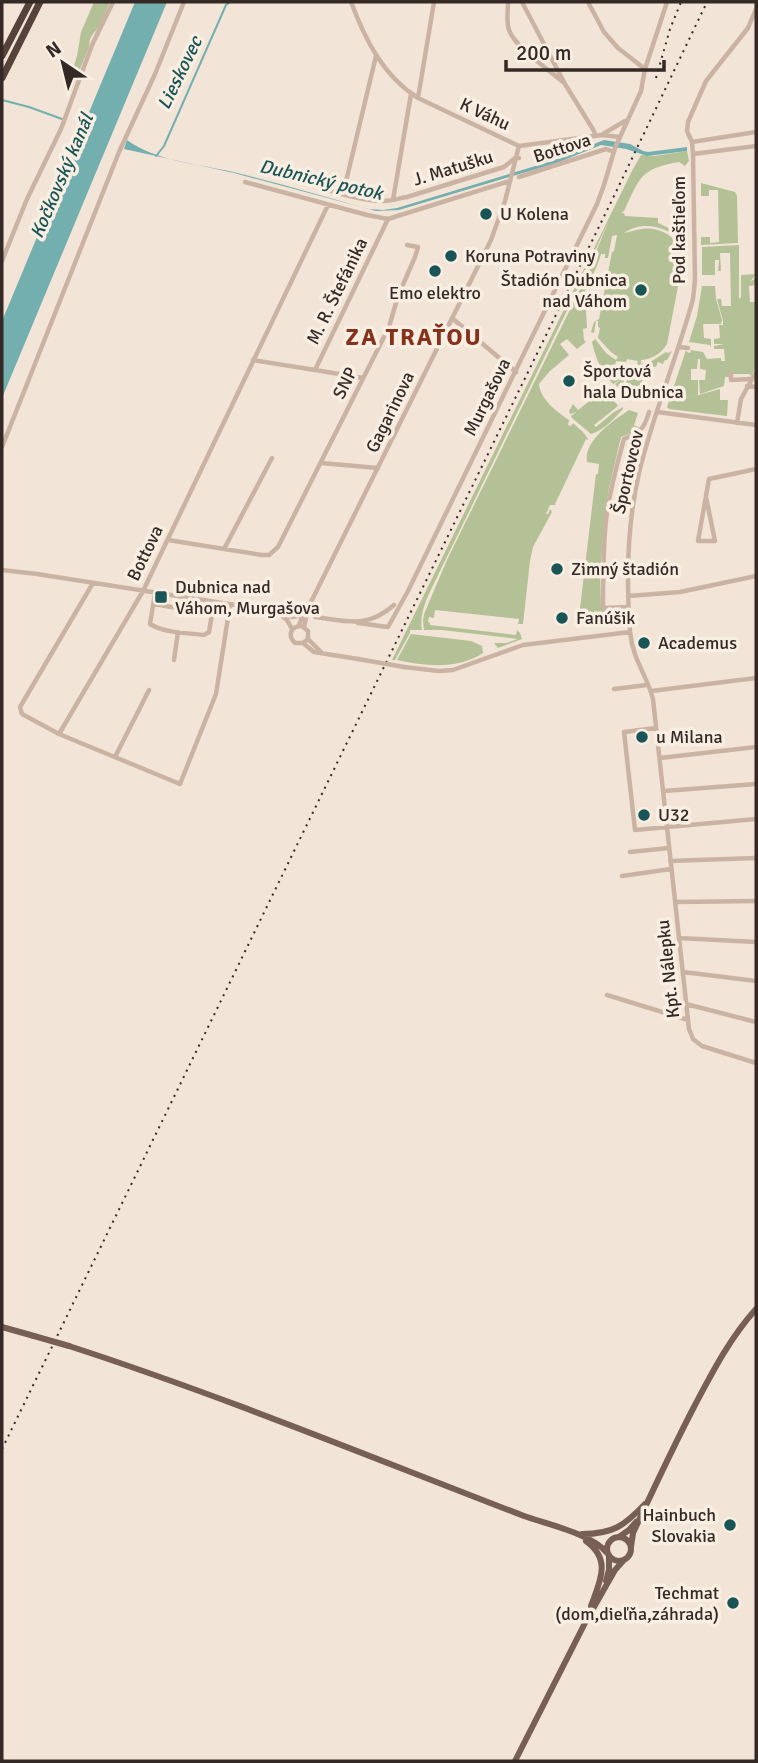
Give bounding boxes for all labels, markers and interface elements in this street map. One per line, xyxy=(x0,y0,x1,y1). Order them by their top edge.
north arrow xyxy=(28,28,98,98)
scale bar xyxy=(506,28,664,72)
water label: Lieskovec xyxy=(152,31,209,113)
text: N xyxy=(42,36,66,64)
text: 200 m xyxy=(516,40,571,66)
street label: K Váhu xyxy=(456,93,514,135)
water label: Kočkovský kanál xyxy=(25,109,100,242)
street label: Bottova xyxy=(531,128,593,168)
street label: J. Matušku xyxy=(410,145,496,191)
water label: Dubnický potok xyxy=(257,154,386,206)
street label: Pod kaštieľom xyxy=(668,176,690,284)
place label: U Kolena xyxy=(500,203,569,225)
marker: U Kolena xyxy=(478,206,494,222)
street label: M. R. Štefánika xyxy=(302,234,372,348)
place label: Koruna Potraviny xyxy=(465,245,596,267)
marker: Koruna Potraviny xyxy=(443,248,459,264)
marker: Emo elektro xyxy=(427,263,443,279)
place label: Štadión Dubnica nad Váhom xyxy=(501,269,627,312)
place label: Emo elektro xyxy=(389,282,481,304)
marker: Štadión Dubnica nad Váhom xyxy=(633,282,649,298)
district label: ZA TRAŤOU xyxy=(345,322,483,352)
street label: Murgašova xyxy=(459,355,515,439)
place label: Športová hala Dubnica xyxy=(583,360,684,403)
street label: SNP xyxy=(328,364,362,402)
street label: Gagarinova xyxy=(361,368,419,456)
marker: Športová hala Dubnica xyxy=(561,373,577,389)
street label: Športovcov xyxy=(608,427,648,516)
street label: Bottova xyxy=(122,522,168,584)
place label: Zimný štadión xyxy=(571,558,679,580)
marker: Zimný štadión xyxy=(549,561,565,577)
place label: Dubnica nad Váhom, Murgašova xyxy=(175,576,320,619)
marker: Dubnica nad Váhom, Murgašova xyxy=(153,589,169,605)
place label: Fanúšik xyxy=(576,607,635,629)
marker: Fanúšik xyxy=(554,610,570,626)
place label: Academus xyxy=(658,632,737,654)
marker: Academus xyxy=(636,635,652,651)
place label: u Milana xyxy=(656,726,723,748)
marker: u Milana xyxy=(634,729,650,745)
place label: U32 xyxy=(658,804,689,826)
marker: U32 xyxy=(636,807,652,823)
street label: Kpt. Nálepku xyxy=(652,919,684,1019)
place label: Hainbuch Slovakia xyxy=(642,1504,716,1547)
marker: Hainbuch Slovakia xyxy=(722,1517,738,1533)
place label: Techmat (dom,dieľňa,záhrada) xyxy=(555,1582,719,1625)
marker: Techmat (dom,dieľňa,záhrada) xyxy=(725,1595,741,1611)

